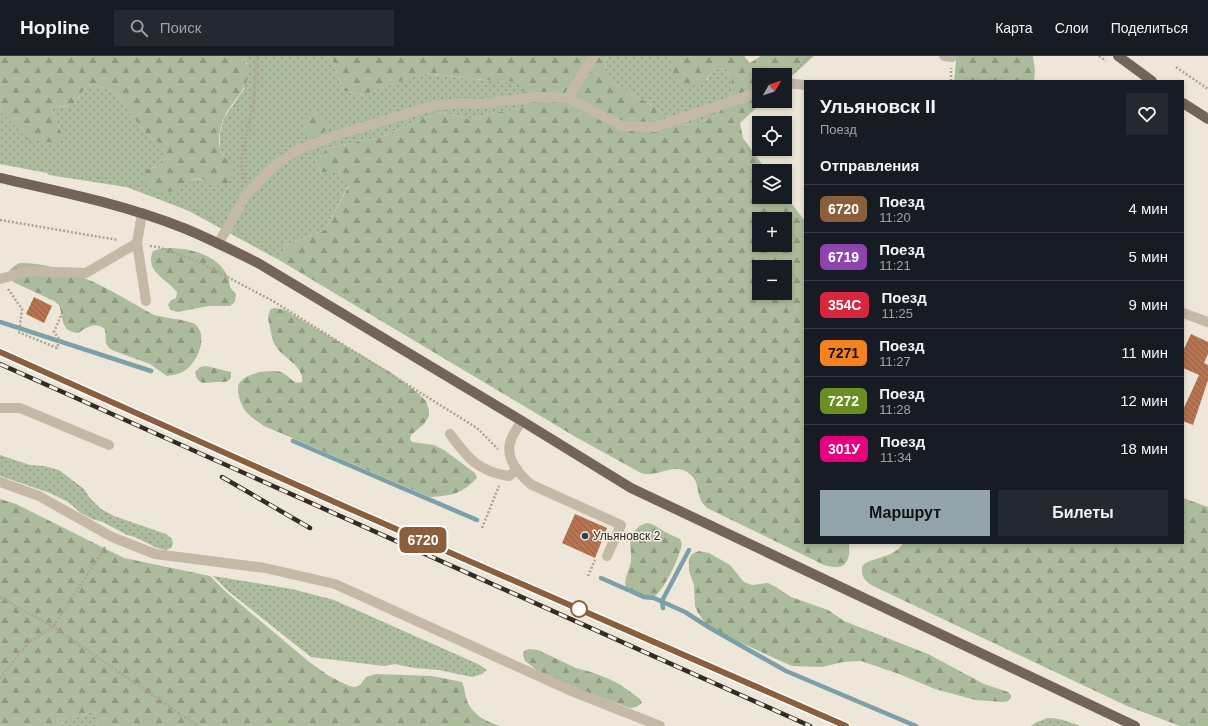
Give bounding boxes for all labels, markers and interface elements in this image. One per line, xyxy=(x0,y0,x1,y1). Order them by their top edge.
search box xyxy=(114,10,394,46)
text: Hopline xyxy=(20,17,90,38)
icon: search xyxy=(128,17,150,39)
text: Поиск xyxy=(160,19,201,36)
text: Карта xyxy=(995,20,1033,36)
text: Слои xyxy=(1055,20,1089,36)
text: Поделиться xyxy=(1111,20,1188,36)
north arrow xyxy=(752,68,792,108)
map controls xyxy=(752,68,792,300)
button: heart xyxy=(1126,93,1168,135)
text: Ульяновск II xyxy=(820,96,936,117)
button: locate xyxy=(752,116,792,156)
text: Поезд xyxy=(820,122,857,137)
text: Отправления xyxy=(820,157,919,174)
button: layers xyxy=(752,164,792,204)
text: Поезд xyxy=(879,193,924,210)
text: 4 мин xyxy=(1129,200,1168,217)
text: 6720 xyxy=(828,201,859,217)
text: 11:20 xyxy=(879,210,911,225)
button: + xyxy=(752,212,792,252)
text: Поезд xyxy=(879,241,924,258)
text: 5 мин xyxy=(1129,248,1168,265)
text: 6719 xyxy=(828,249,859,265)
text: 11:21 xyxy=(879,258,911,273)
button: − xyxy=(752,260,792,300)
text: Поезд xyxy=(881,289,927,306)
text: 9 мин xyxy=(1129,296,1168,313)
text: 354С xyxy=(828,297,861,313)
text: 11:25 xyxy=(881,306,913,321)
text: Поезд xyxy=(879,337,924,354)
text: 11 мин xyxy=(1121,344,1168,361)
text: 7271 xyxy=(828,345,859,361)
text: 11:27 xyxy=(879,354,911,369)
text: Поезд xyxy=(879,385,924,402)
text: 12 мин xyxy=(1120,392,1168,409)
text: 7272 xyxy=(828,393,859,409)
text: 11:28 xyxy=(879,402,911,417)
text: Поезд xyxy=(880,433,925,450)
text: 18 мин xyxy=(1120,440,1168,457)
text: 301У xyxy=(828,441,860,457)
text: 11:34 xyxy=(880,450,912,465)
button: Маршрут xyxy=(820,490,990,536)
button: Билеты xyxy=(998,490,1168,536)
line badge: 6720 xyxy=(395,527,451,553)
place label: Ульяновск 2 xyxy=(593,529,661,543)
marker: Ульяновск 2 xyxy=(580,531,590,541)
text: 6720 xyxy=(407,532,439,548)
unlabelled marker xyxy=(570,600,588,618)

